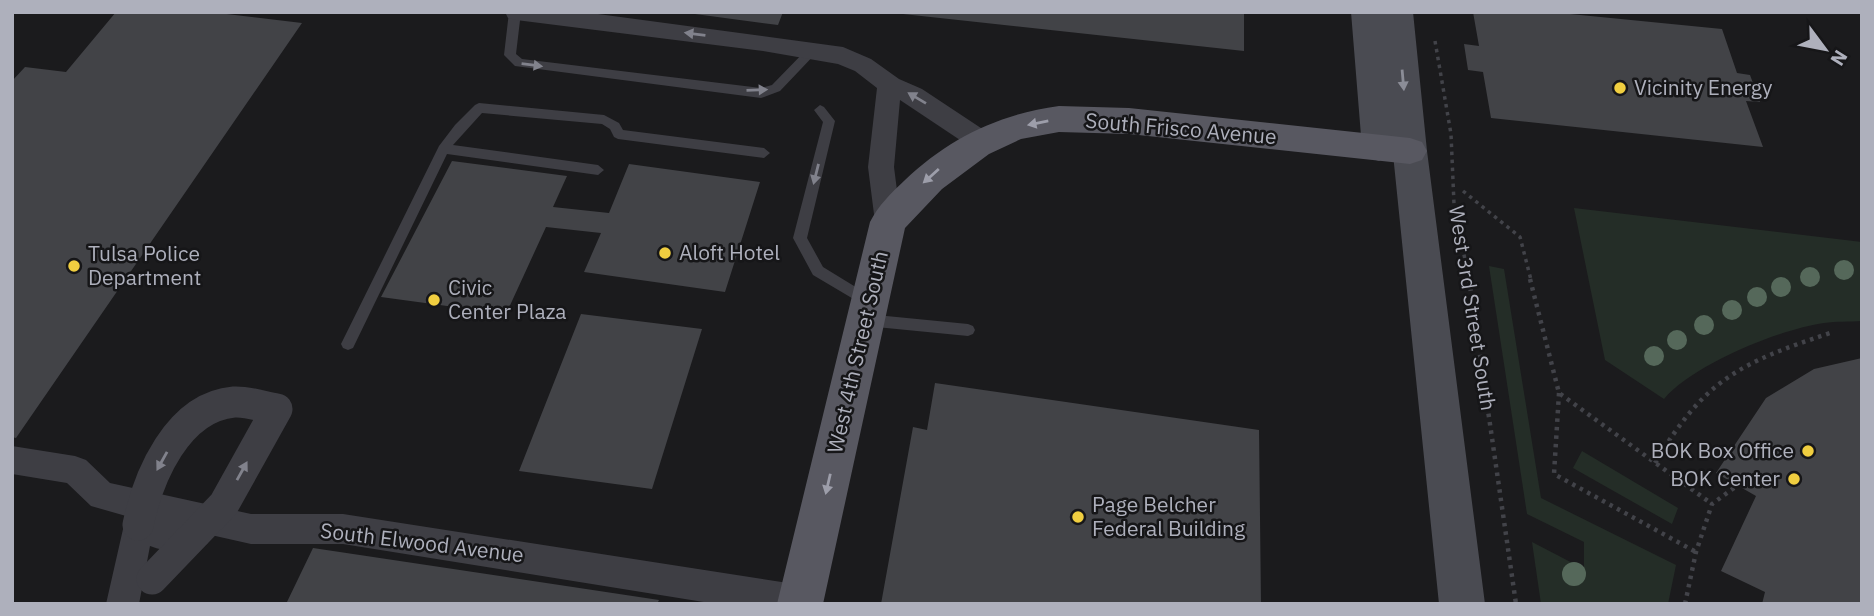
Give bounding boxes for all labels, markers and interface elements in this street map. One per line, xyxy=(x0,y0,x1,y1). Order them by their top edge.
north arrow xyxy=(1790,14,1860,84)
one-way arrow xyxy=(684,29,706,40)
text: N xyxy=(1826,46,1853,70)
one-way arrow xyxy=(521,59,543,70)
one-way arrow xyxy=(1398,69,1409,91)
place label: Vicinity Energy xyxy=(1634,73,1773,101)
marker: Vicinity Energy xyxy=(1612,80,1628,96)
one-way arrow xyxy=(746,85,768,96)
one-way arrow xyxy=(908,92,927,105)
street label: South Frisco Avenue xyxy=(1084,106,1278,150)
one-way arrow xyxy=(1027,118,1049,129)
one-way arrow xyxy=(810,163,821,185)
one-way arrow xyxy=(922,168,940,184)
street label: West 3rd Street South xyxy=(1443,203,1503,412)
place label: Aloft Hotel xyxy=(679,238,780,266)
place label: Tulsa Police Department xyxy=(88,239,201,291)
marker: Aloft Hotel xyxy=(657,245,673,261)
street label: West 4th Street South xyxy=(820,248,894,456)
marker: Tulsa Police Department xyxy=(66,258,82,274)
place label: Civic Center Plaza xyxy=(448,273,567,325)
marker: Civic Center Plaza xyxy=(426,292,442,308)
place label: BOK Box Office xyxy=(1651,436,1794,464)
marker: BOK Box Office xyxy=(1800,443,1816,459)
one-way arrow xyxy=(156,452,168,471)
one-way arrow xyxy=(236,461,248,481)
place label: BOK Center xyxy=(1670,464,1780,492)
marker: BOK Center xyxy=(1786,471,1802,487)
one-way arrow xyxy=(822,473,833,495)
place label: Page Belcher Federal Building xyxy=(1092,490,1245,542)
marker: Page Belcher Federal Building xyxy=(1070,509,1086,525)
street label: South Elwood Avenue xyxy=(319,516,525,568)

